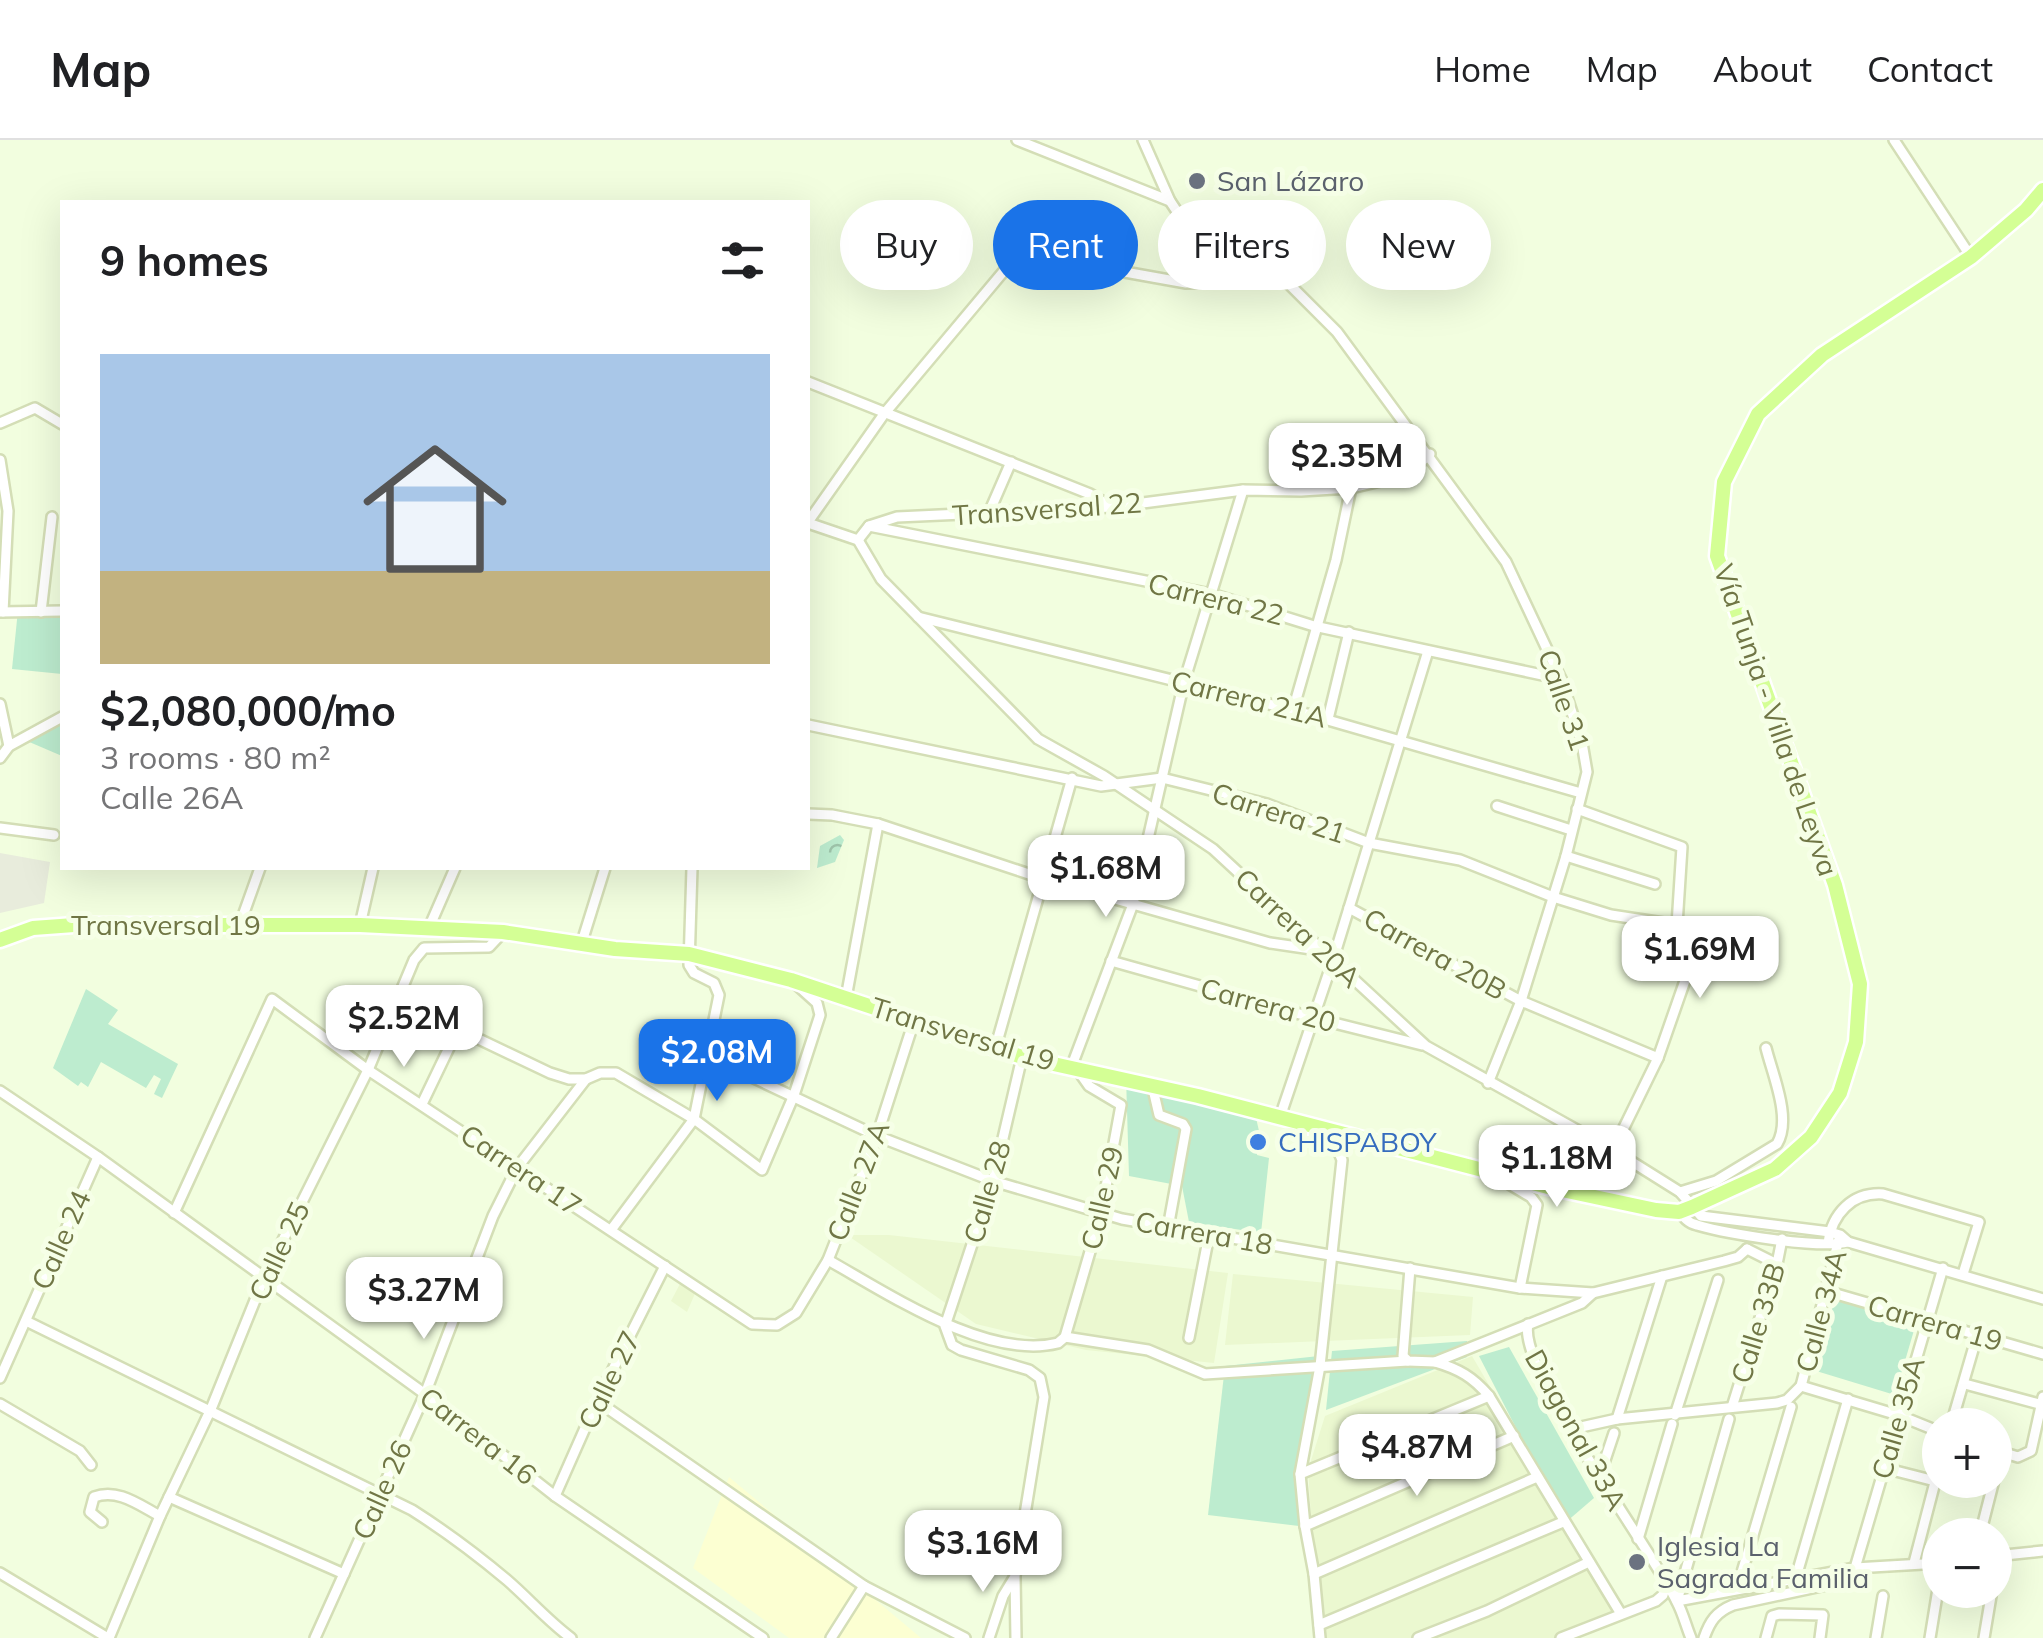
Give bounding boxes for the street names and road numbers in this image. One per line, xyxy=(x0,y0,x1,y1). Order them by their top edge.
street label: Transversal 22 xyxy=(951,484,1143,533)
street label: Vía Tunja - Villa de Leyva xyxy=(1707,559,1846,880)
street label: Carrera 22 xyxy=(1145,565,1288,632)
street label: Calle 31 xyxy=(1531,645,1598,755)
street label: Carrera 21A xyxy=(1168,662,1331,735)
street label: Carrera 21 xyxy=(1208,774,1350,851)
street label: Carrera 20A xyxy=(1228,861,1369,995)
street label: Carrera 20B xyxy=(1358,900,1513,1007)
street label: Transversal 19 xyxy=(71,907,261,942)
street label: Carrera 20 xyxy=(1197,970,1340,1039)
street label: Transversal 19 xyxy=(867,989,1059,1078)
street label: Carrera 17 xyxy=(454,1116,589,1223)
street label: Calle 27A xyxy=(819,1116,897,1246)
street label: Calle 28 xyxy=(955,1137,1018,1247)
street label: Calle 29 xyxy=(1073,1143,1130,1253)
street label: Calle 24 xyxy=(23,1185,98,1295)
street label: Calle 25 xyxy=(241,1196,317,1306)
street label: Carrera 18 xyxy=(1133,1203,1275,1262)
street label: Calle 34A xyxy=(1787,1245,1854,1376)
street label: Calle 33B xyxy=(1723,1258,1792,1387)
street label: Carrera 19 xyxy=(1864,1287,2007,1358)
street label: Calle 27 xyxy=(570,1325,647,1435)
street label: Diagonal 33A xyxy=(1518,1343,1635,1517)
street label: Calle 35A xyxy=(1863,1352,1932,1483)
street label: Carrera 16 xyxy=(413,1379,544,1492)
street label: Calle 26 xyxy=(344,1435,419,1545)

